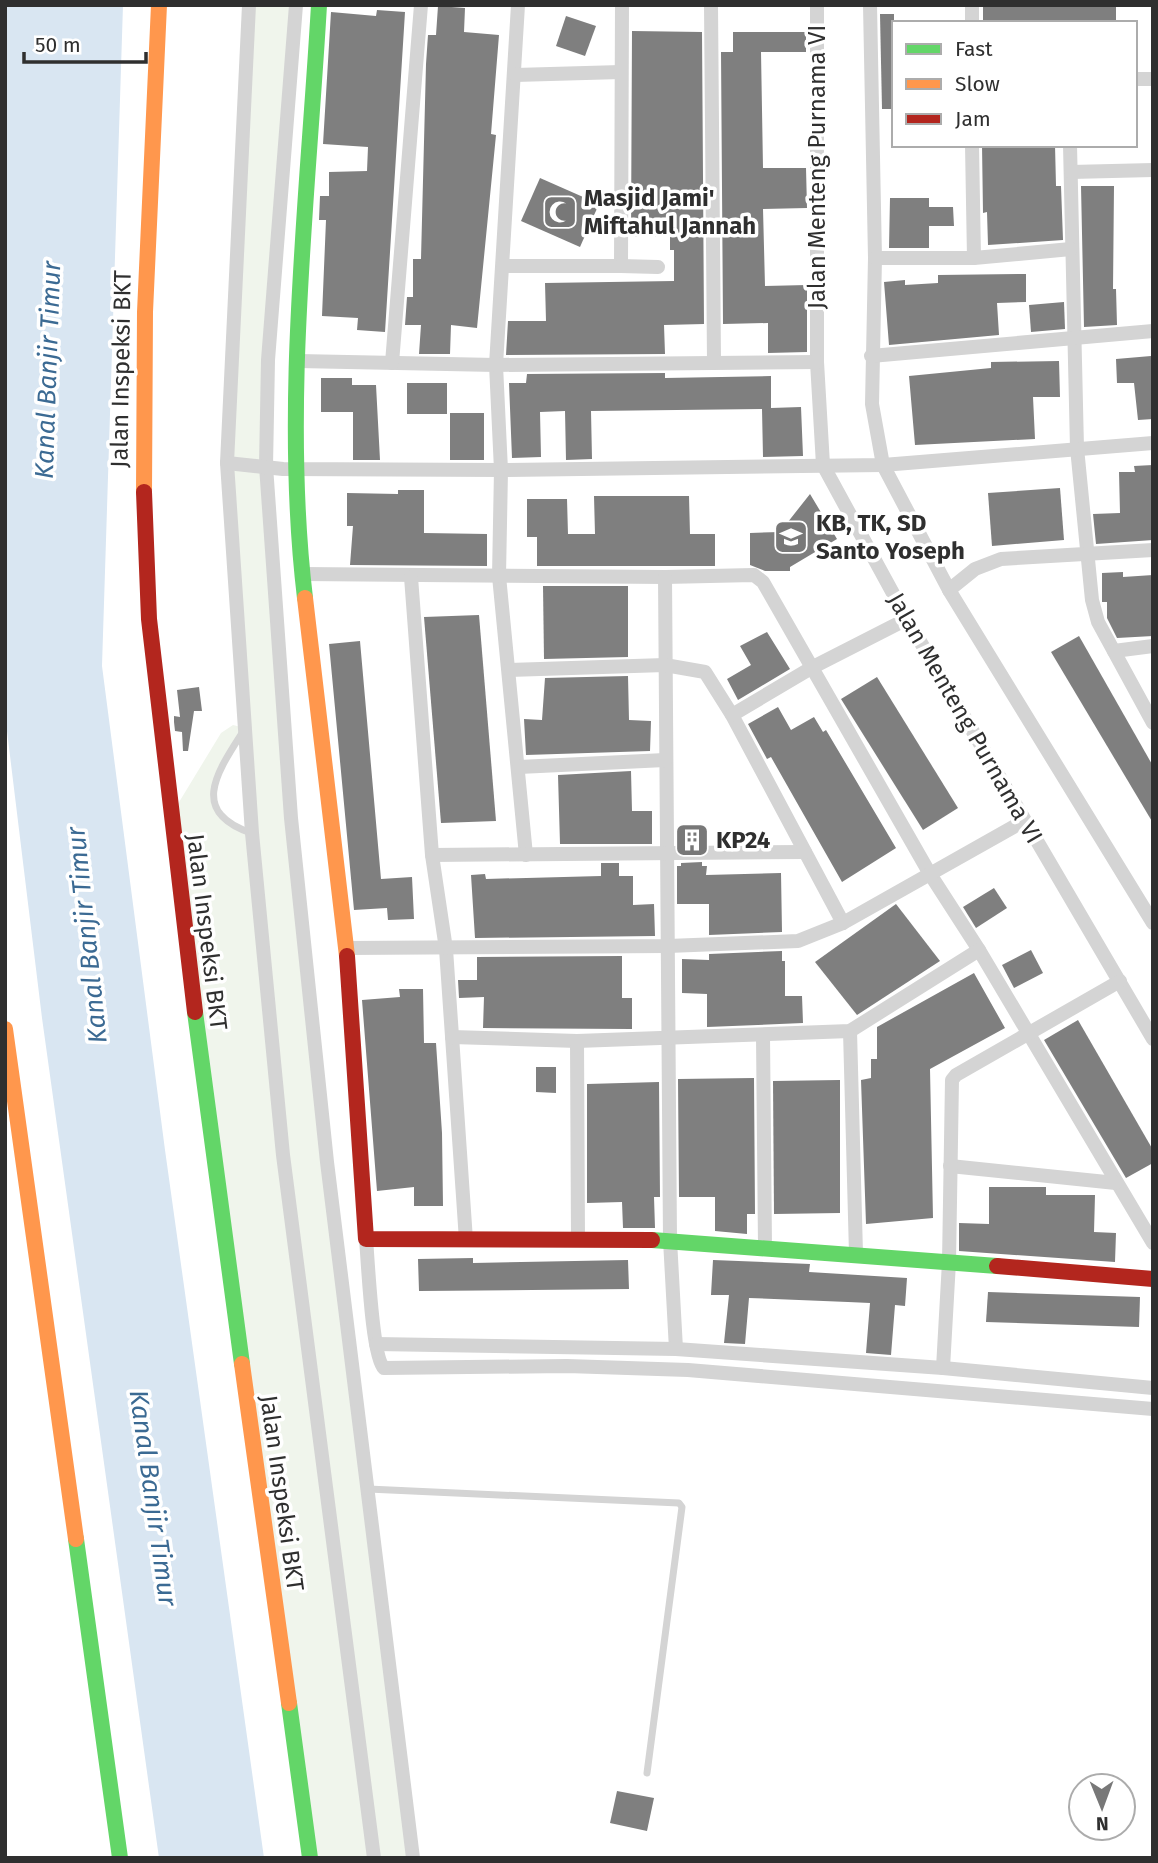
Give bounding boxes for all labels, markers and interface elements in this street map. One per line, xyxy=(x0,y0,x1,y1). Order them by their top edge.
scale bar xyxy=(24,21,147,65)
legend xyxy=(892,21,1137,147)
street label: Jalan Menteng Purnama VI xyxy=(803,25,831,309)
text: 50 m xyxy=(35,32,81,58)
text: Fast xyxy=(955,36,993,62)
text: Slow xyxy=(955,71,1000,97)
text: Jam xyxy=(955,106,991,132)
place label: Masjid Jami' Miftahul Jannah xyxy=(584,184,756,240)
mosque icon: Masjid Jami' Miftahul Jannah xyxy=(541,193,579,231)
water label: Kanal Banjir Timur xyxy=(29,260,67,479)
street label: Jalan Inspeksi BKT xyxy=(105,269,137,468)
place label: KB, TK, SD Santo Yoseph xyxy=(816,509,965,565)
school or university icon: KB, TK, SD Santo Yoseph xyxy=(772,518,810,556)
street label: Jalan Menteng Purnama VI xyxy=(882,588,1048,848)
building icon: KP24 xyxy=(673,821,711,859)
water label: Kanal Banjir Timur xyxy=(60,824,114,1045)
place label: KP24 xyxy=(716,826,771,854)
street label: Jalan Inspeksi BKT xyxy=(181,832,233,1032)
water label: Kanal Banjir Timur xyxy=(122,1388,184,1609)
street label: Jalan Inspeksi BKT xyxy=(254,1393,310,1593)
north arrow xyxy=(1067,1772,1137,1842)
text: N xyxy=(1096,1812,1109,1835)

